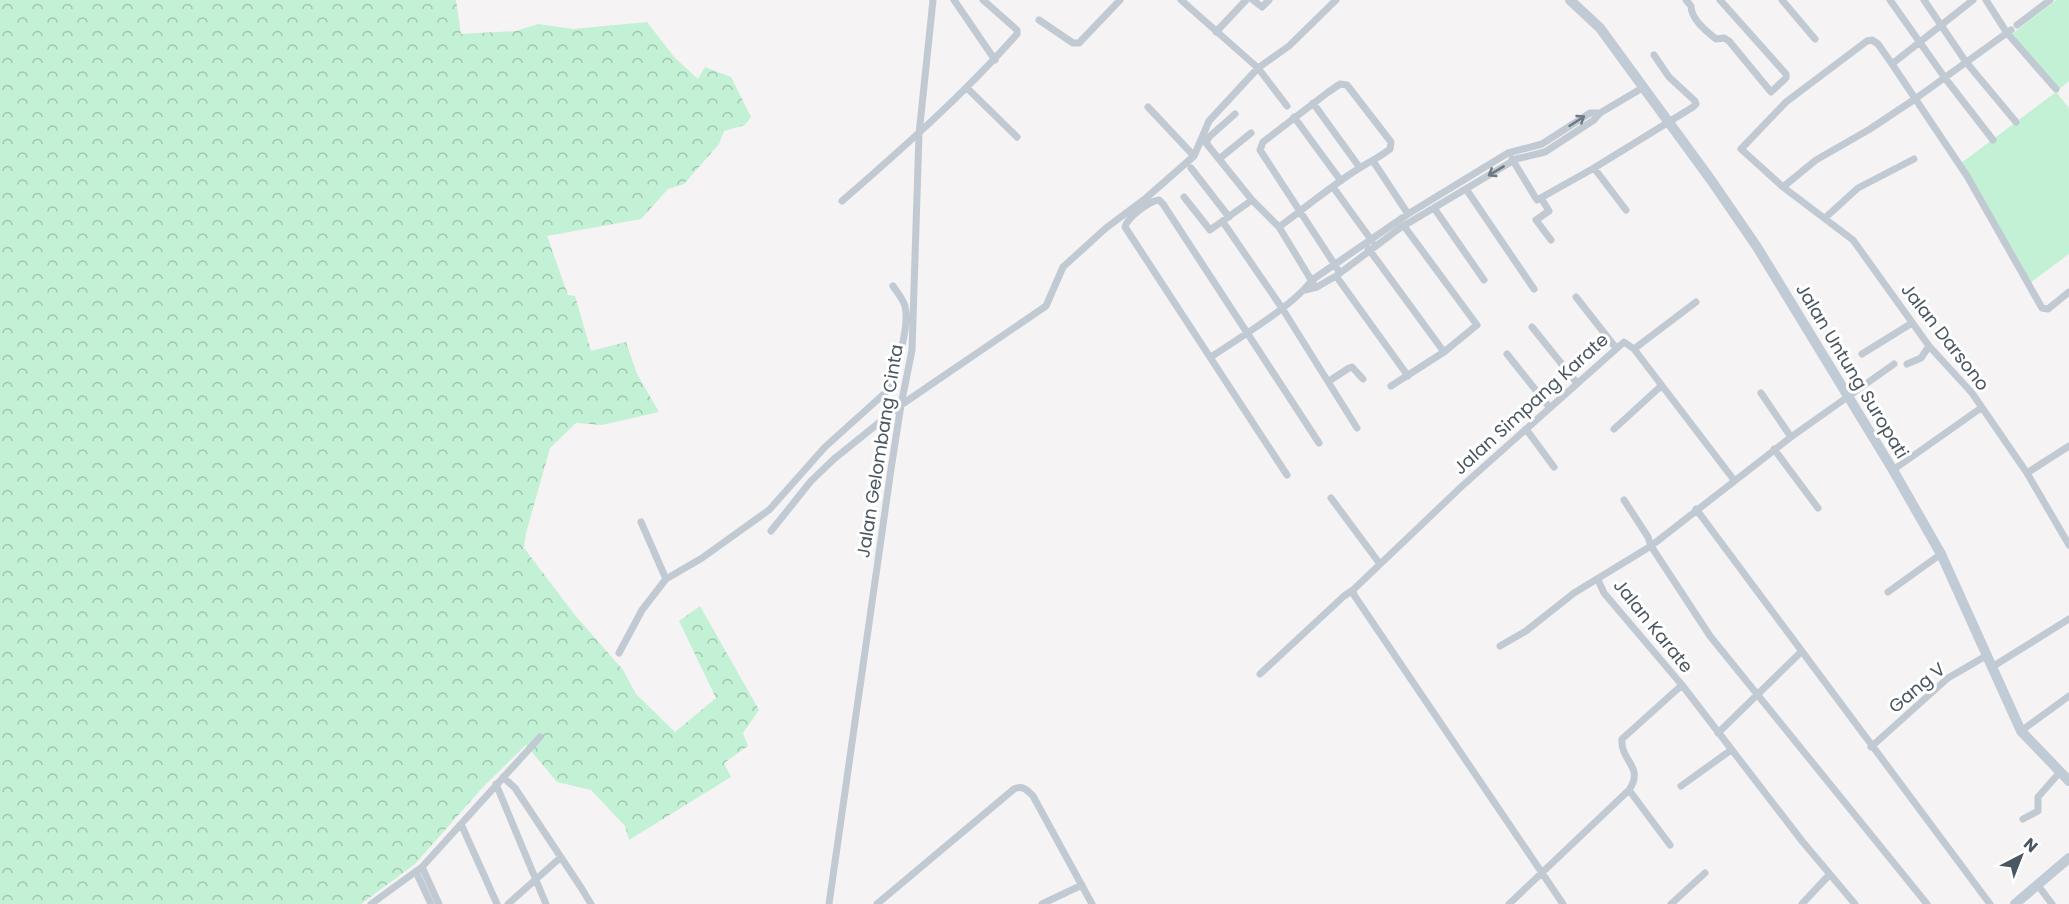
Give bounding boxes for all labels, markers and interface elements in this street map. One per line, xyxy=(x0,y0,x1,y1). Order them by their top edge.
one-way arrow xyxy=(1568,115,1585,127)
one-way arrow xyxy=(1488,166,1505,178)
street label: Jalan Untung Suropati xyxy=(1790,278,1915,463)
street label: Jalan Darsono xyxy=(1895,278,1995,396)
street label: Jalan Simpang Karate xyxy=(1448,327,1614,480)
street label: Jalan Gelombang Cinta xyxy=(850,342,909,559)
street label: Jalan Karate xyxy=(1608,573,1699,678)
street label: Gang V xyxy=(1883,657,1950,719)
north arrow xyxy=(1991,826,2051,886)
text: N xyxy=(2019,833,2043,858)

